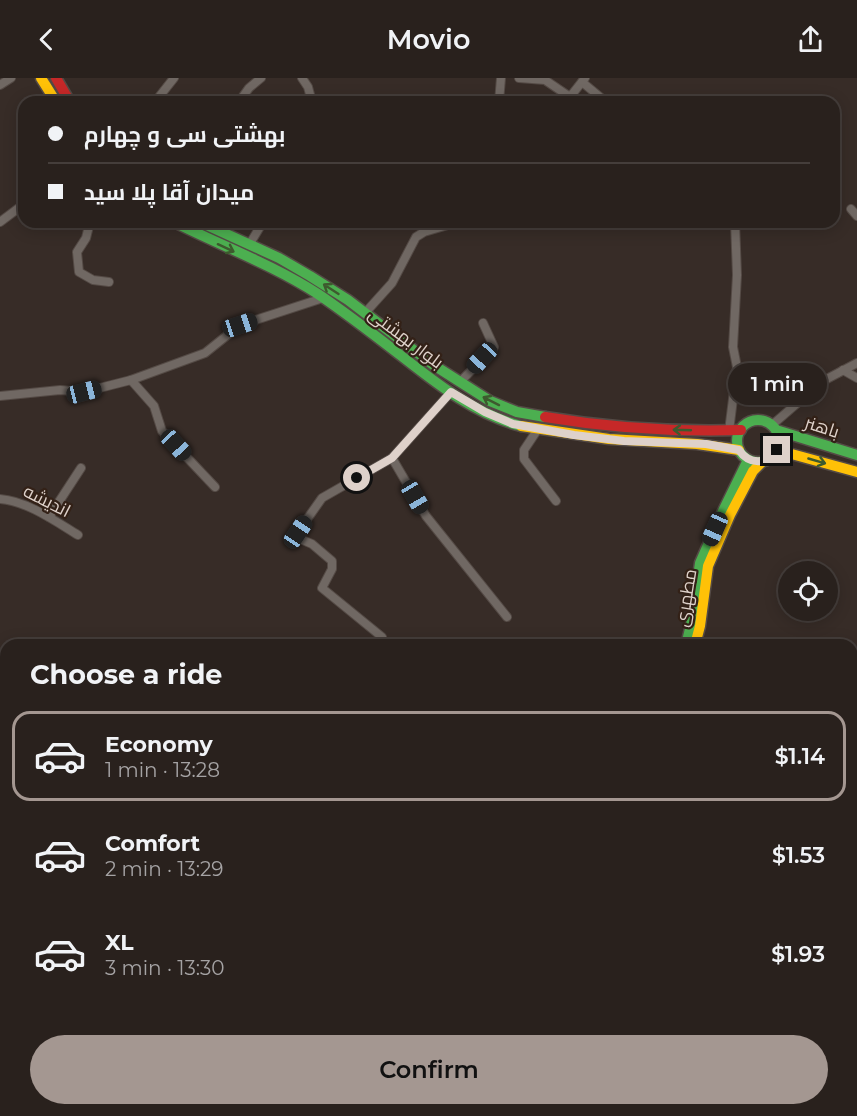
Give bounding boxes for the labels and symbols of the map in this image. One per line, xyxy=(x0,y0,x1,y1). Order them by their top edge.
one-way arrow xyxy=(217,243,235,255)
one-way arrow xyxy=(323,283,340,296)
street label: بلوار بهشتی xyxy=(364,303,448,373)
car xyxy=(220,311,260,339)
car xyxy=(463,339,501,377)
callout: 1 min xyxy=(728,363,826,405)
car xyxy=(64,379,104,405)
one-way arrow xyxy=(483,394,501,406)
street label: باهنر xyxy=(801,411,842,443)
one-way arrow xyxy=(673,425,693,436)
car xyxy=(157,426,195,464)
route end xyxy=(763,436,790,463)
one-way arrow xyxy=(807,456,826,467)
route start xyxy=(343,464,370,491)
car xyxy=(398,477,432,517)
street label: اندیشه xyxy=(20,480,74,522)
car xyxy=(699,509,731,549)
car xyxy=(280,512,316,552)
street label: مطهری xyxy=(671,567,701,629)

